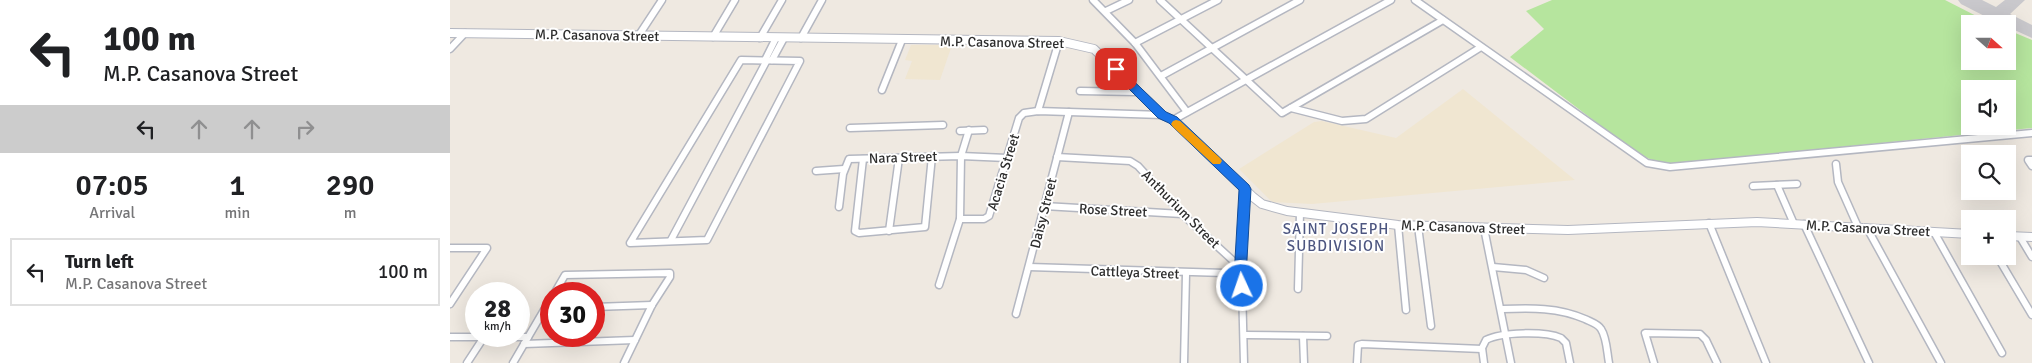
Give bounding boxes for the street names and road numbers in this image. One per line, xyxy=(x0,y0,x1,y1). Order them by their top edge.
street label: M.P. Casanova Street xyxy=(535,26,659,45)
street label: M.P. Casanova Street xyxy=(940,33,1064,52)
street label: Acacia Street xyxy=(984,132,1023,213)
street label: Nara Street xyxy=(869,148,938,167)
street label: Anthurium Street xyxy=(1138,167,1223,252)
street label: Daisy Street xyxy=(1027,176,1060,250)
street label: Rose Street xyxy=(1078,200,1148,221)
street label: M.P. Casanova Street xyxy=(1401,217,1525,238)
street label: M.P. Casanova Street xyxy=(1805,217,1931,240)
street label: Cattleya Street xyxy=(1090,262,1180,283)

